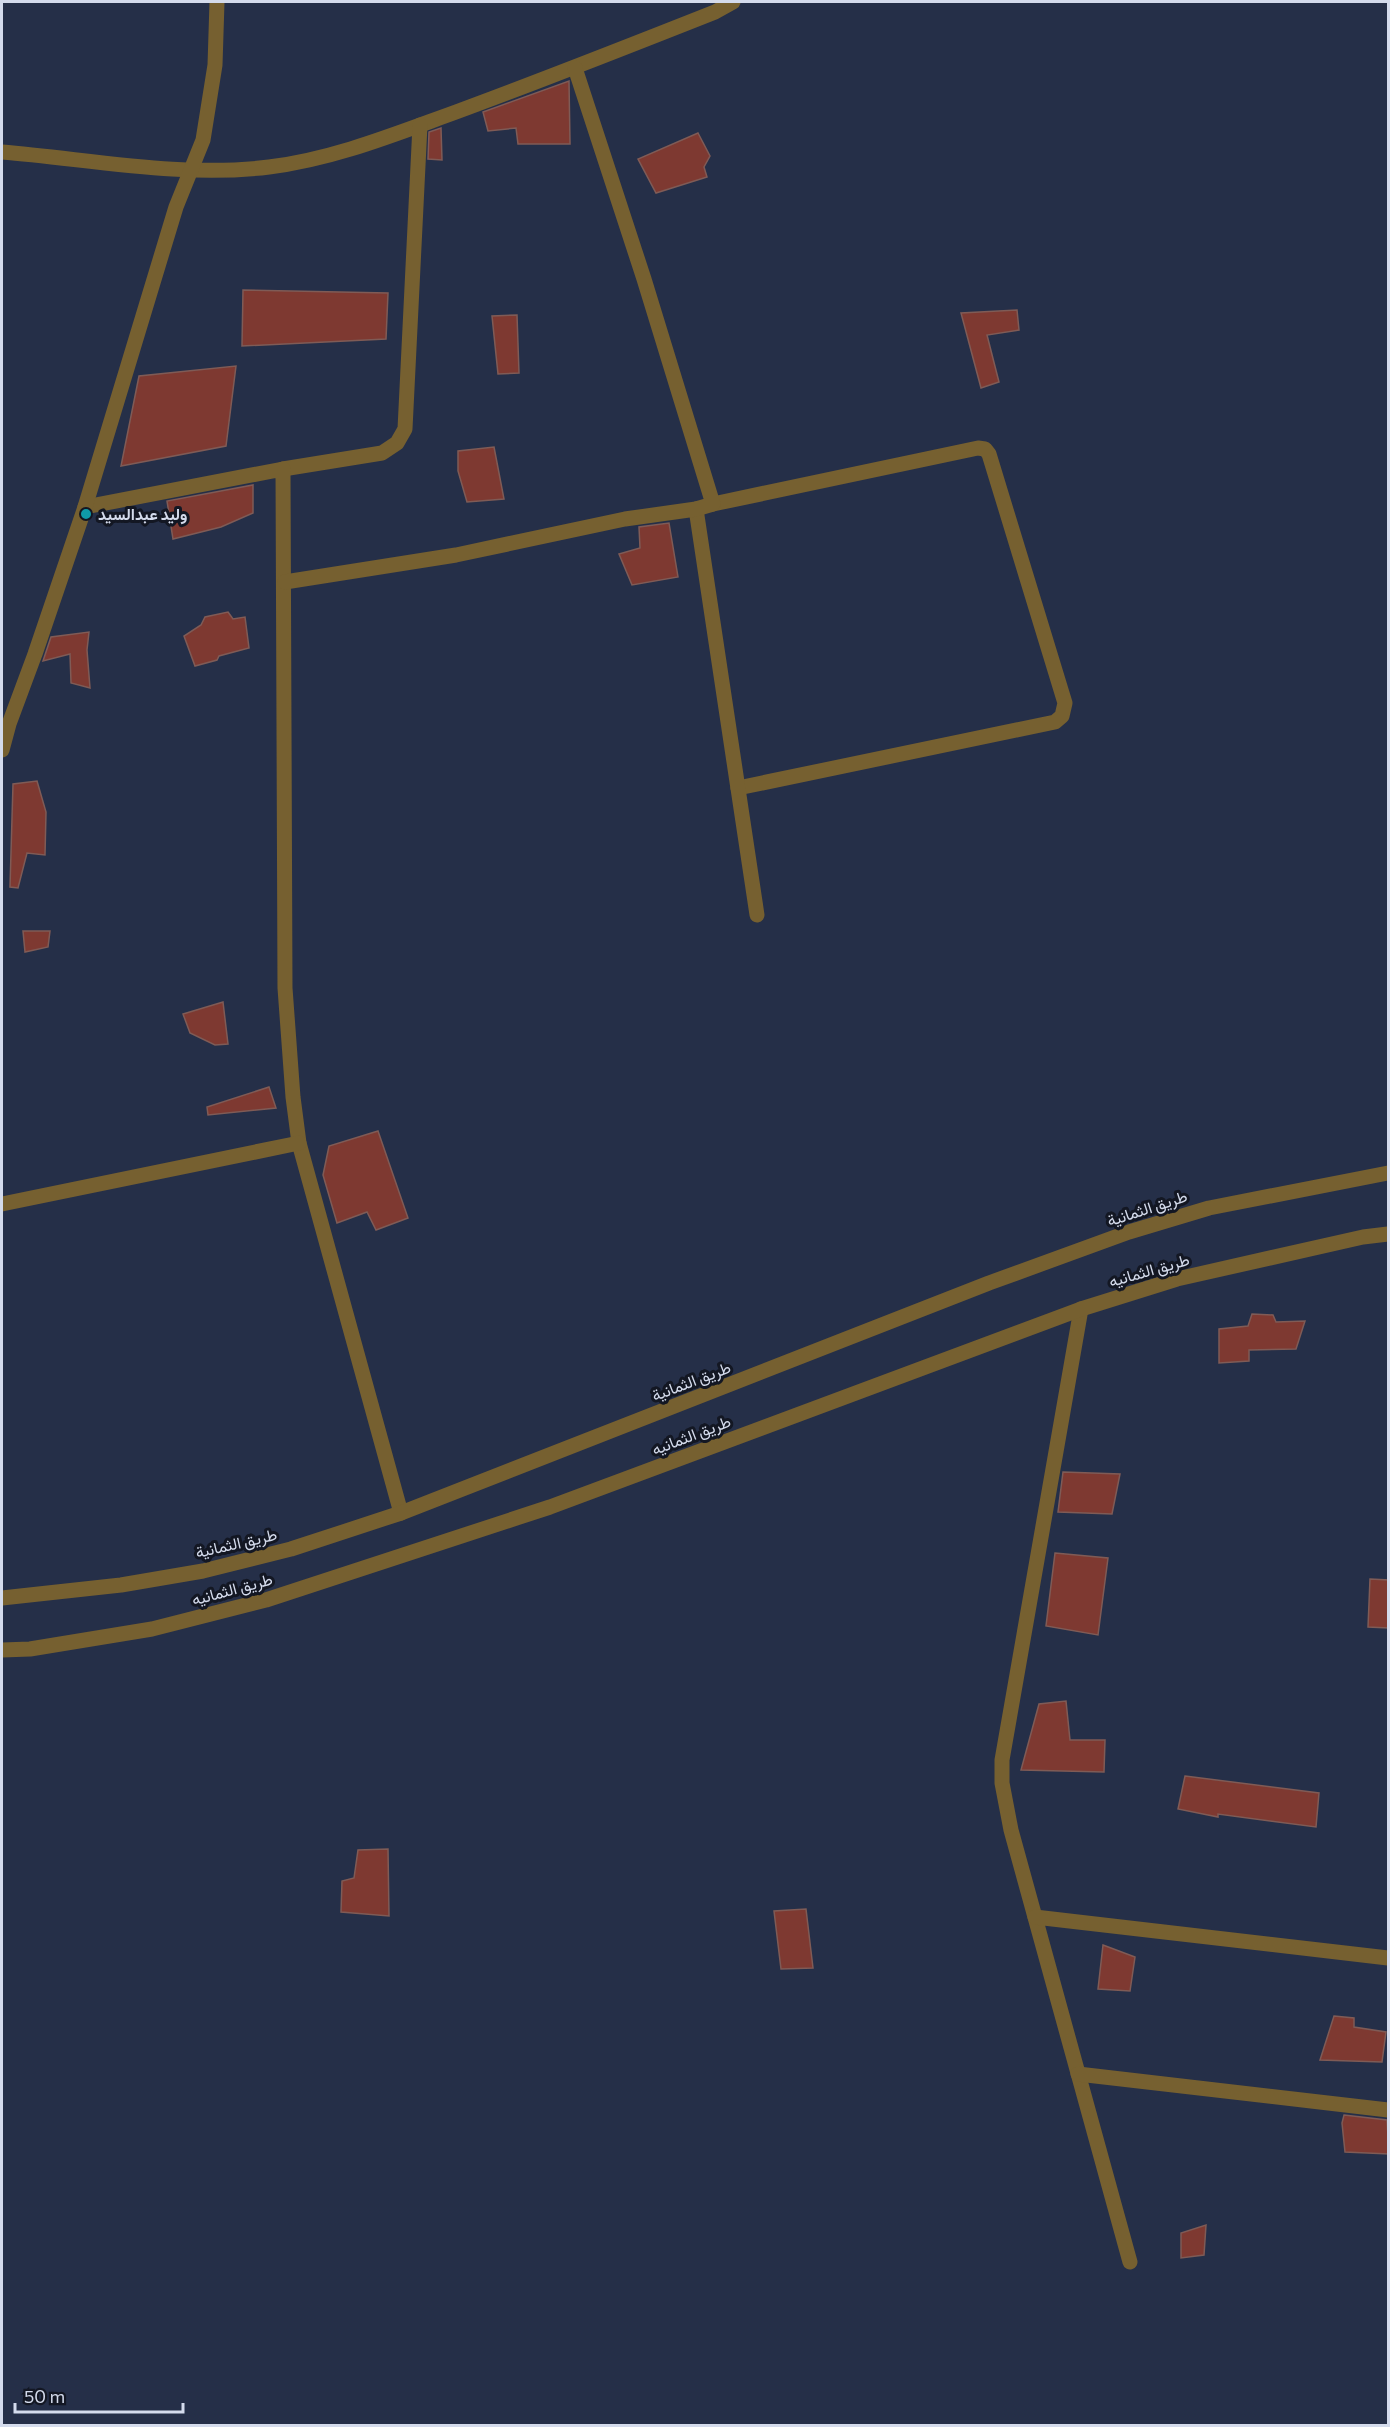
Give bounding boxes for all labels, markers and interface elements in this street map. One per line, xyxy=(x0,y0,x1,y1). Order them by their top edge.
place label: وليد عبدالسيد xyxy=(98,504,187,525)
marker: وليد عبدالسيد xyxy=(79,507,93,521)
street label: طريق الثمانية xyxy=(1104,1186,1190,1231)
street label: طريق الثمانيه xyxy=(1106,1249,1192,1292)
street label: طريق الثمانية xyxy=(649,1357,734,1406)
street label: طريق الثمانيه xyxy=(649,1411,734,1460)
street label: طريق الثمانية xyxy=(193,1524,279,1563)
street label: طريق الثمانيه xyxy=(189,1569,275,1610)
scale bar xyxy=(15,2376,183,2414)
text: 50 m xyxy=(24,2385,65,2407)

